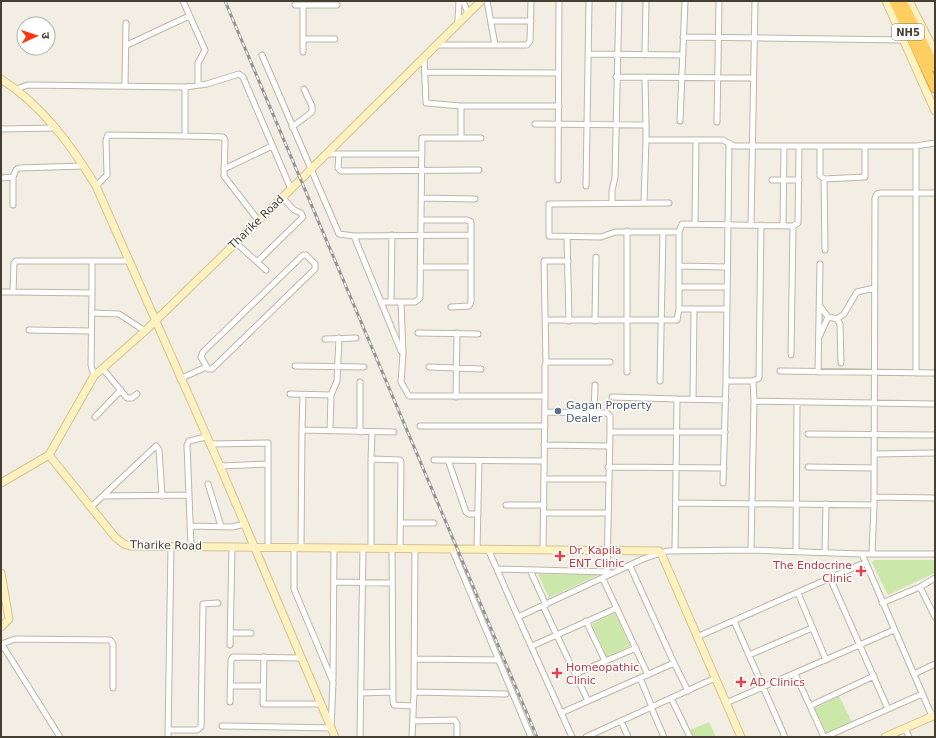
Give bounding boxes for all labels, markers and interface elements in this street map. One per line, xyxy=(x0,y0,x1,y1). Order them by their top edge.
north arrow xyxy=(16,16,56,56)
road number: NH5 xyxy=(892,24,924,40)
text: उ xyxy=(39,32,52,40)
street label: Tharike Road xyxy=(225,193,287,253)
place label: Gagan Property Dealer xyxy=(566,399,652,425)
marker: Gagan Property Dealer xyxy=(553,406,563,416)
street label: Tharike Road xyxy=(129,538,202,553)
place label: Dr. Kapila ENT Clinic xyxy=(569,544,624,570)
marker: Dr. Kapila ENT Clinic xyxy=(554,550,566,562)
place label: The Endocrine Clinic xyxy=(772,559,852,585)
marker: The Endocrine Clinic xyxy=(855,565,867,577)
place label: Homeopathic Clinic xyxy=(566,661,639,687)
marker: Homeopathic Clinic xyxy=(551,667,563,679)
marker: AD Clinics xyxy=(735,676,747,688)
place label: AD Clinics xyxy=(750,676,805,689)

